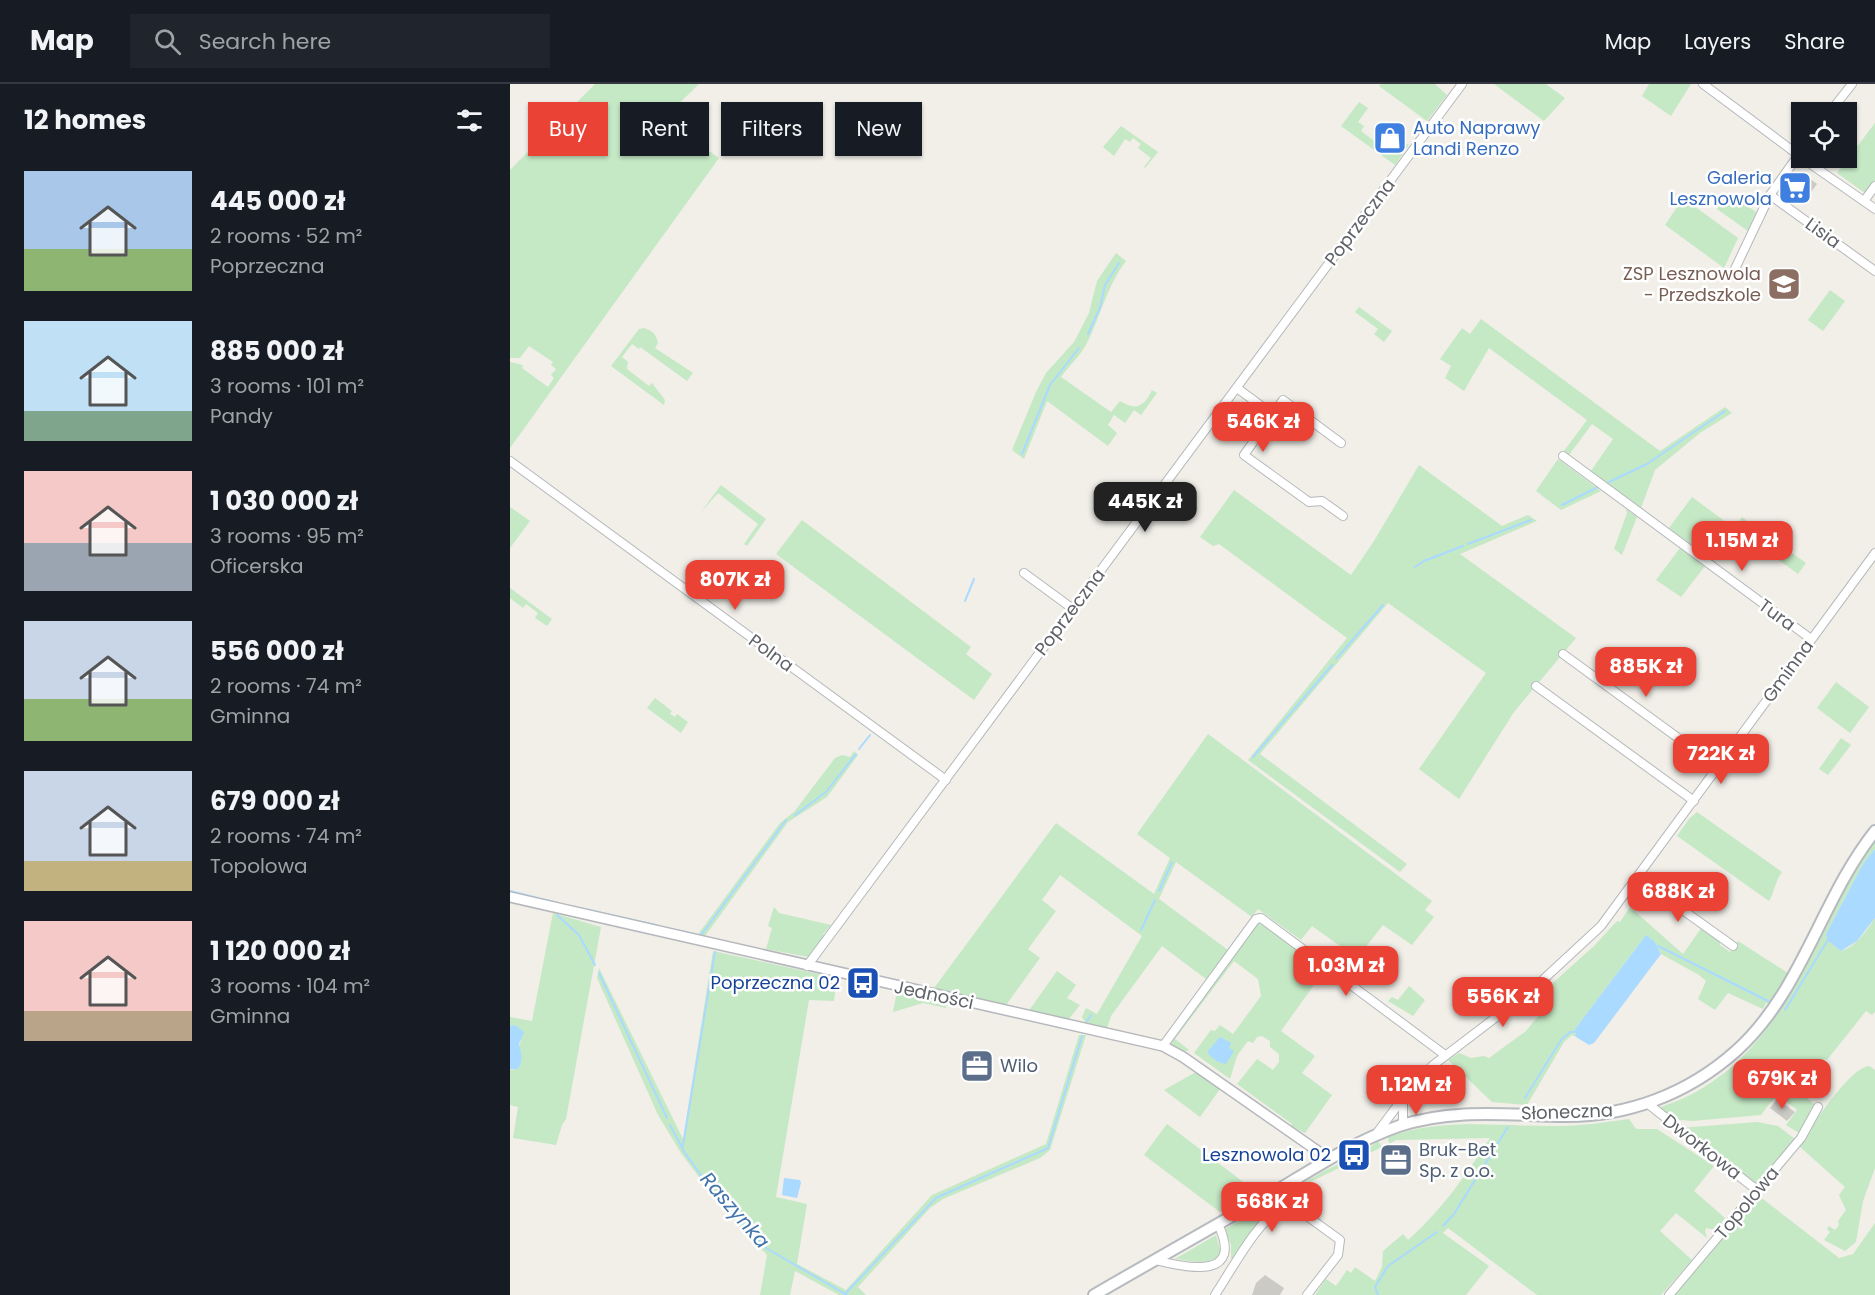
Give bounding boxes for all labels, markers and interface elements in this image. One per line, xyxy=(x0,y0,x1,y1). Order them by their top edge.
search box xyxy=(130,14,550,68)
text: Map xyxy=(30,21,94,60)
icon: search xyxy=(151,25,184,58)
text: Search here xyxy=(199,26,331,57)
text: Map xyxy=(1605,27,1651,56)
text: Layers xyxy=(1684,27,1751,56)
text: Share xyxy=(1784,27,1845,56)
text: 12 homes xyxy=(24,102,146,138)
chip: Buy xyxy=(528,102,608,156)
chip: Rent xyxy=(620,102,709,156)
chip: Filters xyxy=(721,102,823,156)
chip: New xyxy=(835,102,922,156)
map controls xyxy=(1791,102,1857,168)
button: locate xyxy=(1791,102,1857,168)
icon: filters xyxy=(453,104,486,137)
place label: Auto Naprawy Landi Renzo xyxy=(1413,115,1540,161)
shop icon: Auto Naprawy Landi Renzo xyxy=(1372,120,1408,156)
place label: Galeria Lesznowola xyxy=(1670,165,1772,211)
supermarket icon: Galeria Lesznowola xyxy=(1777,170,1813,206)
street label: Poprzeczna xyxy=(1319,173,1401,270)
text: 445 000 zł xyxy=(210,183,345,219)
icon: home xyxy=(72,195,144,267)
street label: Lisia xyxy=(1800,211,1846,254)
text: 2 rooms · 52 m² xyxy=(210,222,362,250)
text: Poprzeczna xyxy=(210,252,324,280)
place label: ZSP Lesznowola - Przedszkole xyxy=(1623,261,1761,307)
school or university icon: ZSP Lesznowola - Przedszkole xyxy=(1766,266,1802,302)
text: 885 000 zł xyxy=(210,333,344,369)
icon: home xyxy=(72,345,144,417)
text: 3 rooms · 101 m² xyxy=(210,372,364,400)
text: Pandy xyxy=(210,402,273,430)
pin: 546K zł xyxy=(1208,402,1318,453)
text: 546K zł xyxy=(1226,407,1300,435)
pin: 445K zł xyxy=(1090,482,1200,533)
text: 1 030 000 zł xyxy=(210,483,358,519)
text: 445K zł xyxy=(1108,487,1182,515)
icon: home xyxy=(72,495,144,567)
pin: 1.15M zł xyxy=(1680,521,1804,572)
text: 3 rooms · 95 m² xyxy=(210,522,364,550)
text: 1.15M zł xyxy=(1706,526,1778,554)
text: Oficerska xyxy=(210,552,303,580)
pin: 807K zł xyxy=(680,560,790,611)
street label: Poprzeczna xyxy=(1029,563,1111,660)
text: 807K zł xyxy=(699,565,771,593)
street label: Tura xyxy=(1754,593,1801,637)
street label: Polna xyxy=(744,628,799,677)
text: 556 000 zł xyxy=(210,633,343,669)
street label: Gminna xyxy=(1756,634,1819,707)
icon: home xyxy=(72,645,144,717)
pin: 885K zł xyxy=(1591,647,1701,698)
text: 885K zł xyxy=(1609,652,1683,680)
text: 2 rooms · 74 m² xyxy=(210,672,362,700)
text: Gminna xyxy=(210,702,290,730)
pin: 722K zł xyxy=(1666,734,1776,785)
text: 722K zł xyxy=(1687,739,1755,767)
text: 679 000 zł xyxy=(210,783,340,819)
icon: home xyxy=(72,795,144,867)
text: 2 rooms · 74 m² xyxy=(210,822,362,850)
text: Topolowa xyxy=(210,852,308,880)
pin: 688K zł xyxy=(1623,872,1733,923)
text: 688K zł xyxy=(1641,877,1715,905)
text: 1 120 000 zł xyxy=(210,933,350,969)
icon: home xyxy=(72,945,144,1017)
pin: 1.03M zł xyxy=(1284,946,1408,997)
text: 1.03M zł xyxy=(1307,951,1385,979)
bus stop icon: Poprzeczna 02 xyxy=(845,965,881,1001)
place label: Poprzeczna 02 xyxy=(711,970,840,995)
text: 3 rooms · 104 m² xyxy=(210,972,370,1000)
street label: Jedności xyxy=(892,974,976,1015)
pin: 556K zł xyxy=(1448,977,1558,1028)
text: 556K zł xyxy=(1466,982,1540,1010)
text: Gminna xyxy=(210,1002,290,1030)
office icon: Wilo xyxy=(959,1048,995,1084)
place label: Wilo xyxy=(1000,1053,1038,1078)
pin: 679K zł xyxy=(1727,1059,1837,1110)
text: 679K zł xyxy=(1747,1064,1817,1092)
pin: 1.12M zł xyxy=(1354,1065,1478,1116)
text: 1.12M zł xyxy=(1380,1070,1452,1098)
street label: Słoneczna xyxy=(1521,1097,1613,1126)
street label: Dworkowa xyxy=(1658,1108,1747,1185)
bus stop icon: Lesznowola 02 xyxy=(1336,1137,1372,1173)
place label: Bruk-Bet Sp. z o.o. xyxy=(1419,1137,1496,1183)
place label: Lesznowola 02 xyxy=(1202,1142,1331,1167)
office icon: Bruk-Bet Sp. z o.o. xyxy=(1378,1142,1414,1178)
street label: Topolowa xyxy=(1709,1161,1784,1244)
water label: Raszynka xyxy=(694,1166,776,1254)
pin: 568K zł xyxy=(1217,1182,1327,1233)
text: 568K zł xyxy=(1235,1187,1309,1215)

